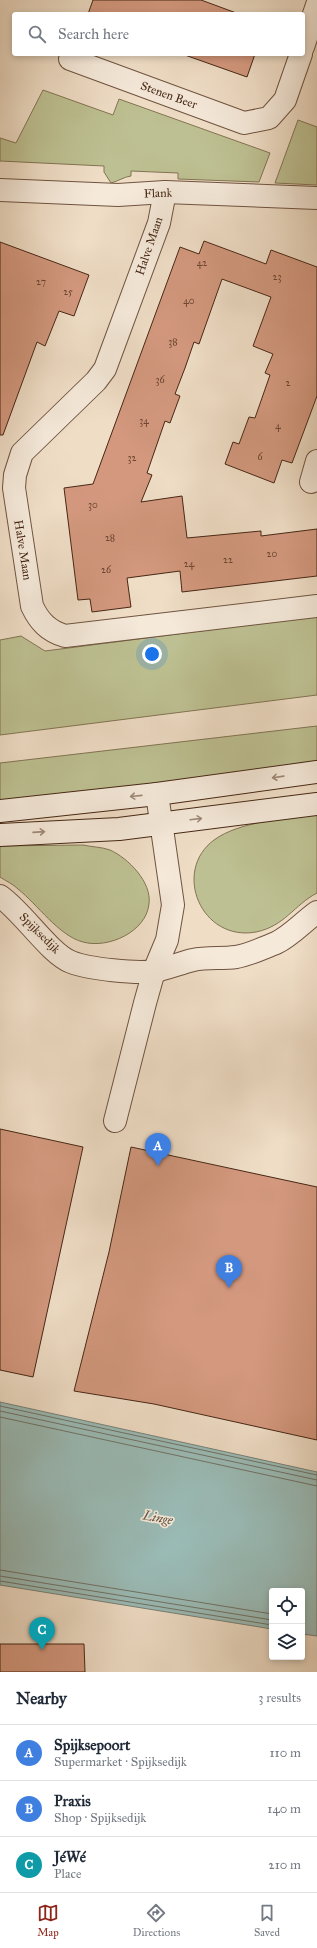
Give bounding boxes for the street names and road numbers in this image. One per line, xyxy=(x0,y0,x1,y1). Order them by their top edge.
street label: Stenen Beer xyxy=(139,78,200,112)
street label: Flank xyxy=(144,185,173,200)
street label: Halve Maan xyxy=(132,215,166,277)
street label: Halve Maan xyxy=(11,519,35,582)
street label: Spijksedijk xyxy=(17,910,64,957)

